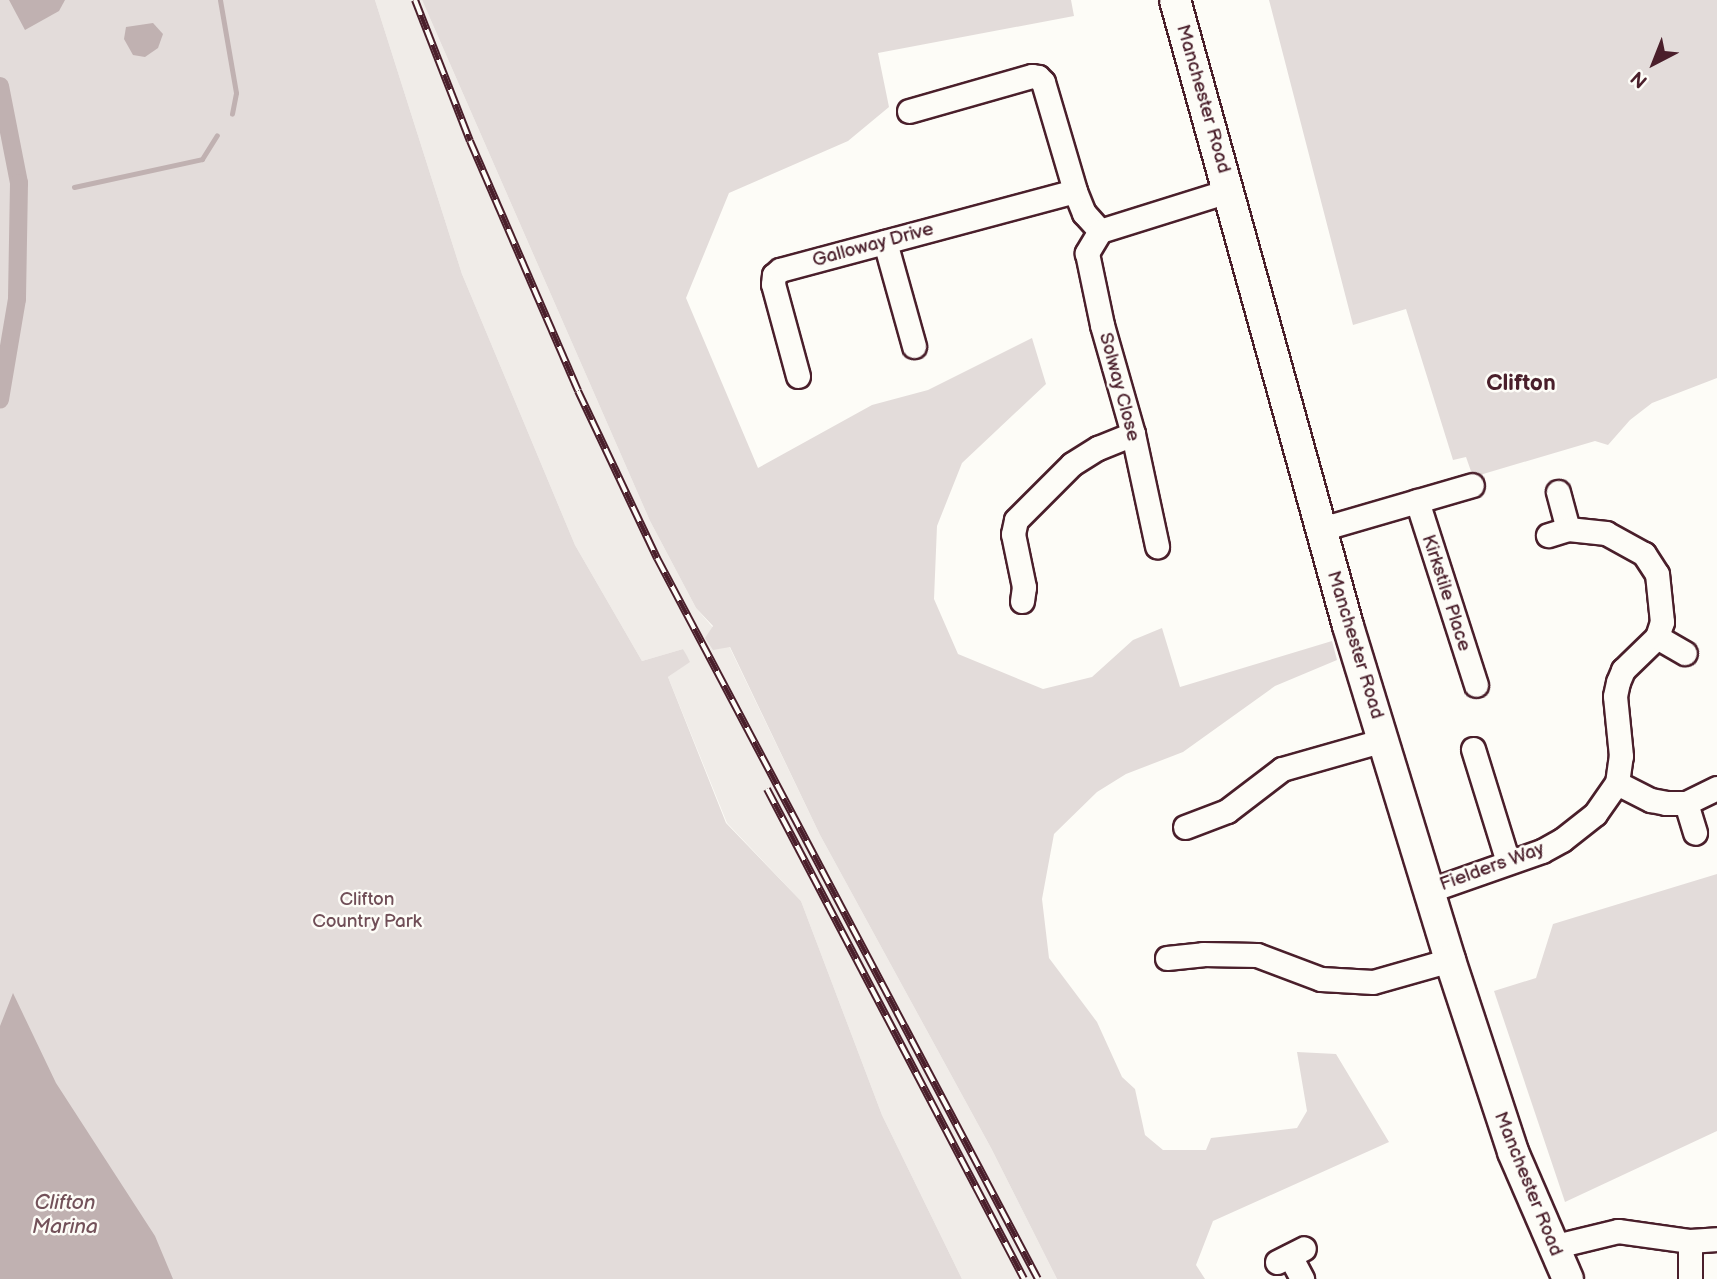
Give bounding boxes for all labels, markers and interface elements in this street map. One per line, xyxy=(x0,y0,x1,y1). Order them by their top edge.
street label: Manchester Road xyxy=(1171,22,1235,176)
north arrow xyxy=(1619,28,1689,98)
text: N xyxy=(1627,66,1653,92)
street label: Galloway Drive xyxy=(809,218,937,272)
street label: Solway Close xyxy=(1093,330,1145,444)
district label: Clifton xyxy=(1486,369,1556,397)
street label: Kirkstile Place xyxy=(1416,532,1476,654)
street label: Manchester Road xyxy=(1322,568,1388,722)
street label: Fielders Way xyxy=(1436,837,1548,897)
park label: Clifton Country Park xyxy=(312,889,422,933)
street label: Manchester Road xyxy=(1489,1109,1567,1259)
water label: Clifton Marina xyxy=(32,1190,98,1240)

